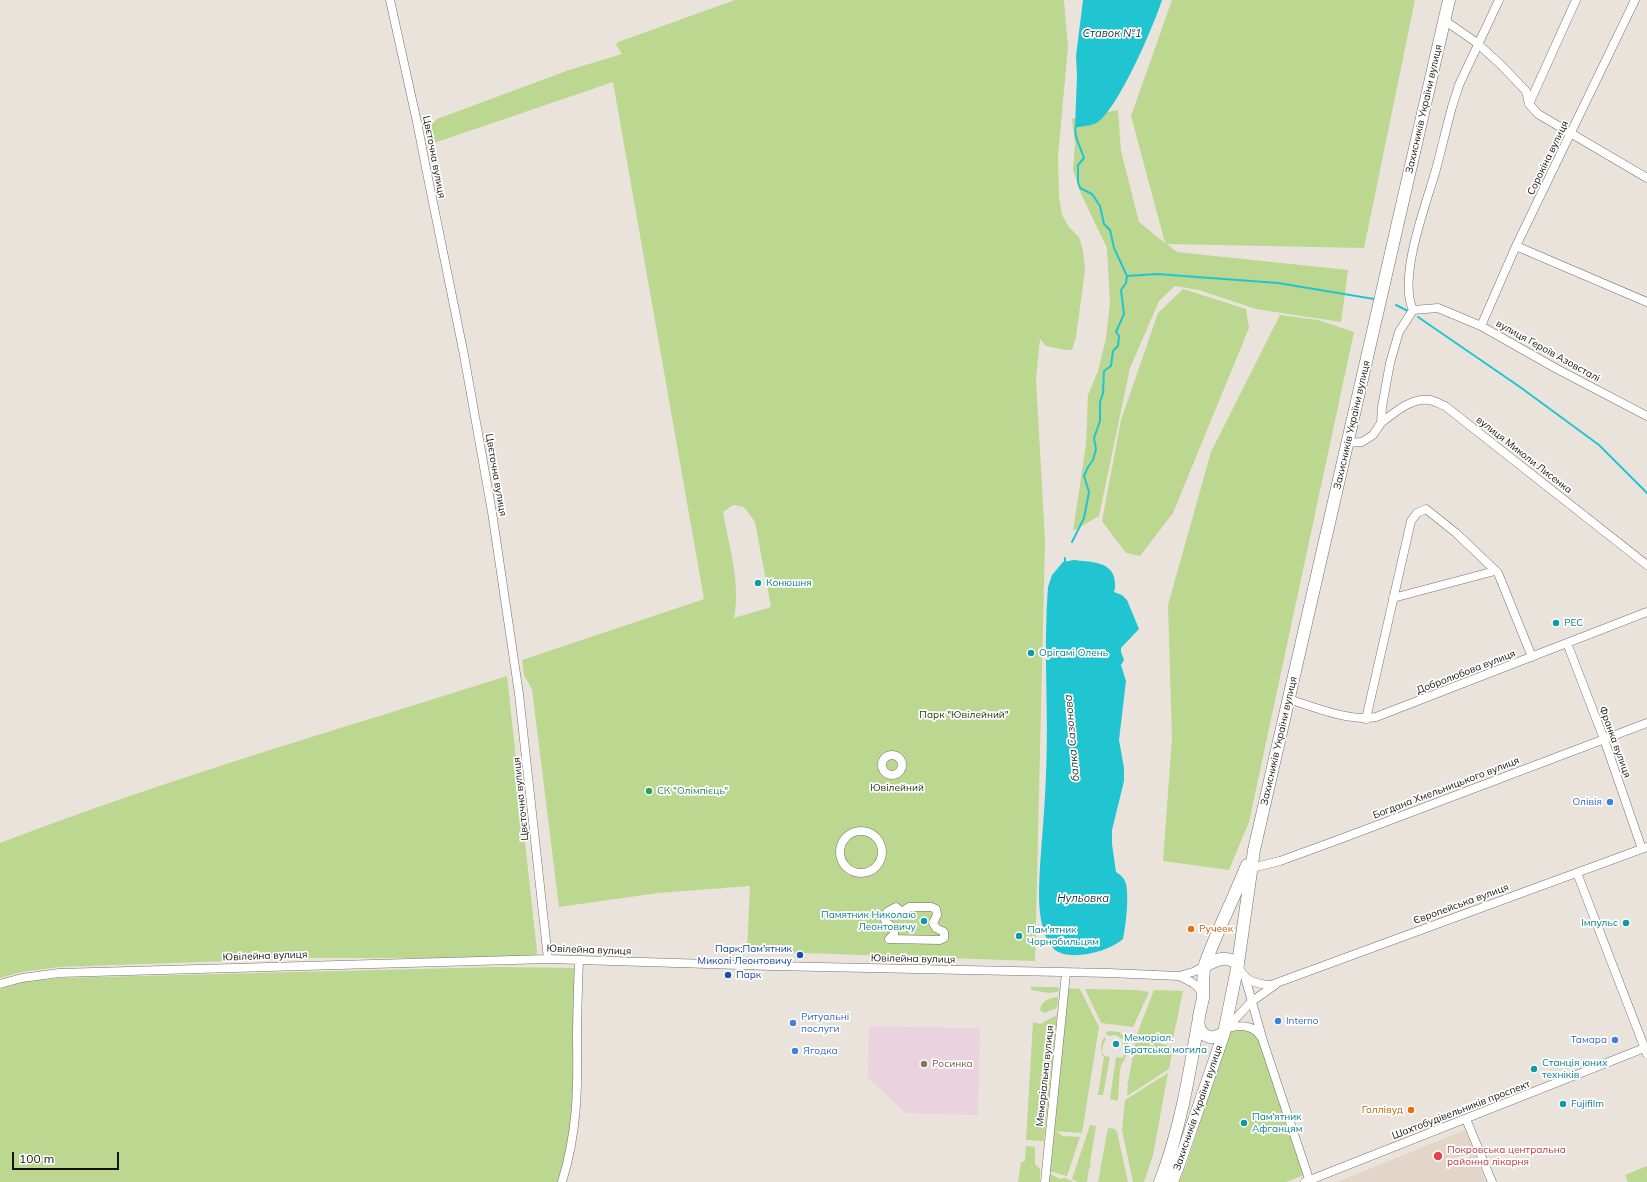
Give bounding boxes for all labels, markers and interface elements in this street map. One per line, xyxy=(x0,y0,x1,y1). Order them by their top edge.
water label: Ставок №1 xyxy=(1082,27,1142,41)
street label: Захисників України вулиця xyxy=(1403,43,1445,175)
street label: Цвєточна вулиця xyxy=(420,115,448,199)
street label: Сорокіна вулиця xyxy=(1525,119,1571,197)
street label: вулиця Героїв Азовсталі xyxy=(1494,317,1602,385)
street label: Захисників України вулиця xyxy=(1331,359,1373,491)
street label: вулиця Миколи Лисенка xyxy=(1474,414,1574,496)
street label: Цвєточна вулиця xyxy=(483,433,509,517)
place label: Конюшня xyxy=(766,577,812,589)
marker: Конюшня xyxy=(753,578,763,588)
place label: РЕС xyxy=(1564,617,1583,629)
marker: РЕС xyxy=(1551,618,1561,628)
place label: Орігамі Олень xyxy=(1039,647,1108,659)
marker: Орігамі Олень xyxy=(1026,648,1036,658)
street label: Добролюбова вулиця xyxy=(1415,648,1517,696)
street label: Захисників України вулиця xyxy=(1258,675,1300,807)
water label: балка Сазонова xyxy=(1062,694,1082,782)
street label: Франка вулиця xyxy=(1597,705,1633,779)
park label: Парк "Ювілейний" xyxy=(919,709,1009,721)
street label: Богдана Хмельницького вулиця xyxy=(1371,754,1521,822)
street label: Цвєточна вулиця xyxy=(511,757,531,841)
park label: Ювілейний xyxy=(870,782,924,794)
place label: СК "Олімпієць" xyxy=(657,785,728,797)
marker: СК "Олімпієць" xyxy=(644,786,654,796)
place label: Олівія xyxy=(1572,796,1602,808)
marker: Олівія xyxy=(1605,797,1615,807)
street label: Європейська вулиця xyxy=(1412,881,1510,927)
water label: Нульовка xyxy=(1057,892,1109,906)
place label: Памятник Николаю Леонтовичу xyxy=(821,909,916,932)
marker: Памятник Николаю Леонтовичу xyxy=(919,916,929,926)
place label: Імпульс xyxy=(1581,917,1618,929)
marker: Імпульс xyxy=(1621,918,1631,928)
place label: Ручеек xyxy=(1199,923,1233,935)
place label: Пам'ятник Чорнобильцям xyxy=(1027,924,1099,948)
marker: Ручеек xyxy=(1186,924,1196,934)
marker: Пам'ятник Чорнобильцям xyxy=(1014,931,1024,941)
street label: Ювілейна вулиця xyxy=(547,943,631,957)
place label: Парк;Пам'ятник Миколі Леонтовичу xyxy=(698,943,792,966)
street label: Ювілейна вулиця xyxy=(223,949,307,963)
marker: Парк;Пам'ятник Миколі Леонтовичу xyxy=(795,950,805,960)
street label: Ювілейна вулиця xyxy=(871,952,955,966)
place label: Парк xyxy=(736,969,761,981)
marker: Парк xyxy=(723,970,733,980)
place label: Ритуальні послуги xyxy=(801,1011,849,1034)
place label: Interno xyxy=(1286,1015,1319,1027)
marker: Interno xyxy=(1273,1016,1283,1026)
marker: Ритуальні послуги xyxy=(788,1018,798,1028)
street label: Меморіальна вулиця xyxy=(1034,1025,1056,1127)
place label: Меморіал. Братська могила xyxy=(1124,1032,1207,1056)
place label: Тамара xyxy=(1571,1034,1607,1046)
marker: Тамара xyxy=(1610,1035,1620,1045)
marker: Меморіал. Братська могила xyxy=(1111,1039,1121,1049)
street label: Захисників України вулиця xyxy=(1171,1044,1225,1172)
place label: Ягодка xyxy=(803,1045,838,1057)
marker: Ягодка xyxy=(790,1046,800,1056)
place label: Станція юних техніків xyxy=(1542,1057,1607,1080)
place label: Росинка xyxy=(932,1058,973,1070)
marker: Росинка xyxy=(919,1059,929,1069)
marker: Станція юних техніків xyxy=(1529,1064,1539,1074)
street label: Шахтобудівельників проспект xyxy=(1390,1078,1532,1142)
place label: Fujifilm xyxy=(1571,1098,1604,1110)
marker: Fujifilm xyxy=(1558,1099,1568,1109)
place label: Голлівуд xyxy=(1362,1104,1403,1116)
marker: Голлівуд xyxy=(1406,1105,1416,1115)
place label: Пам'ятник Афганцям xyxy=(1252,1111,1302,1134)
marker: Пам'ятник Афганцям xyxy=(1239,1118,1249,1128)
scale bar xyxy=(14,1144,121,1170)
place label: Покровська центральна районна лікарня xyxy=(1447,1144,1566,1168)
marker: Покровська центральна районна лікарня xyxy=(1432,1150,1444,1162)
text: 100 m xyxy=(19,1151,54,1166)

